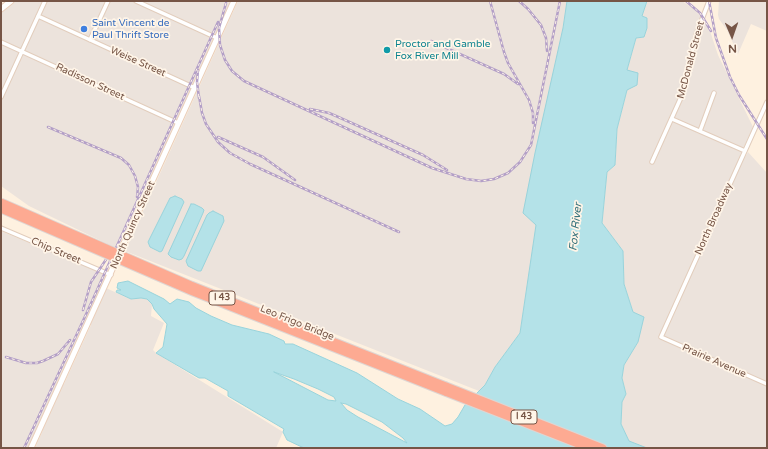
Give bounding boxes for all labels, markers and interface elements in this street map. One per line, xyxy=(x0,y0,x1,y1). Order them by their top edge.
north arrow xyxy=(712,16,752,56)
place label: Saint Vincent de Paul Thrift Store xyxy=(92,17,169,40)
street label: McDonald Street xyxy=(675,20,707,100)
marker: Saint Vincent de Paul Thrift Store xyxy=(79,24,89,34)
place label: Proctor and Gamble Fox River Mill xyxy=(395,38,490,62)
text: N xyxy=(728,42,737,55)
street label: Weise Street xyxy=(108,44,168,80)
marker: Proctor and Gamble Fox River Mill xyxy=(382,45,392,55)
street label: Radisson Street xyxy=(54,61,126,103)
street label: North Quincy Street xyxy=(108,179,158,271)
street label: North Broadway xyxy=(693,181,735,257)
water label: Fox River xyxy=(567,202,585,252)
street label: Chip Street xyxy=(29,235,83,267)
road number: I 43 xyxy=(209,291,235,305)
street label: Leo Frigo Bridge xyxy=(258,303,336,343)
street label: Prairie Avenue xyxy=(680,341,748,381)
road number: I 43 xyxy=(511,410,537,424)

